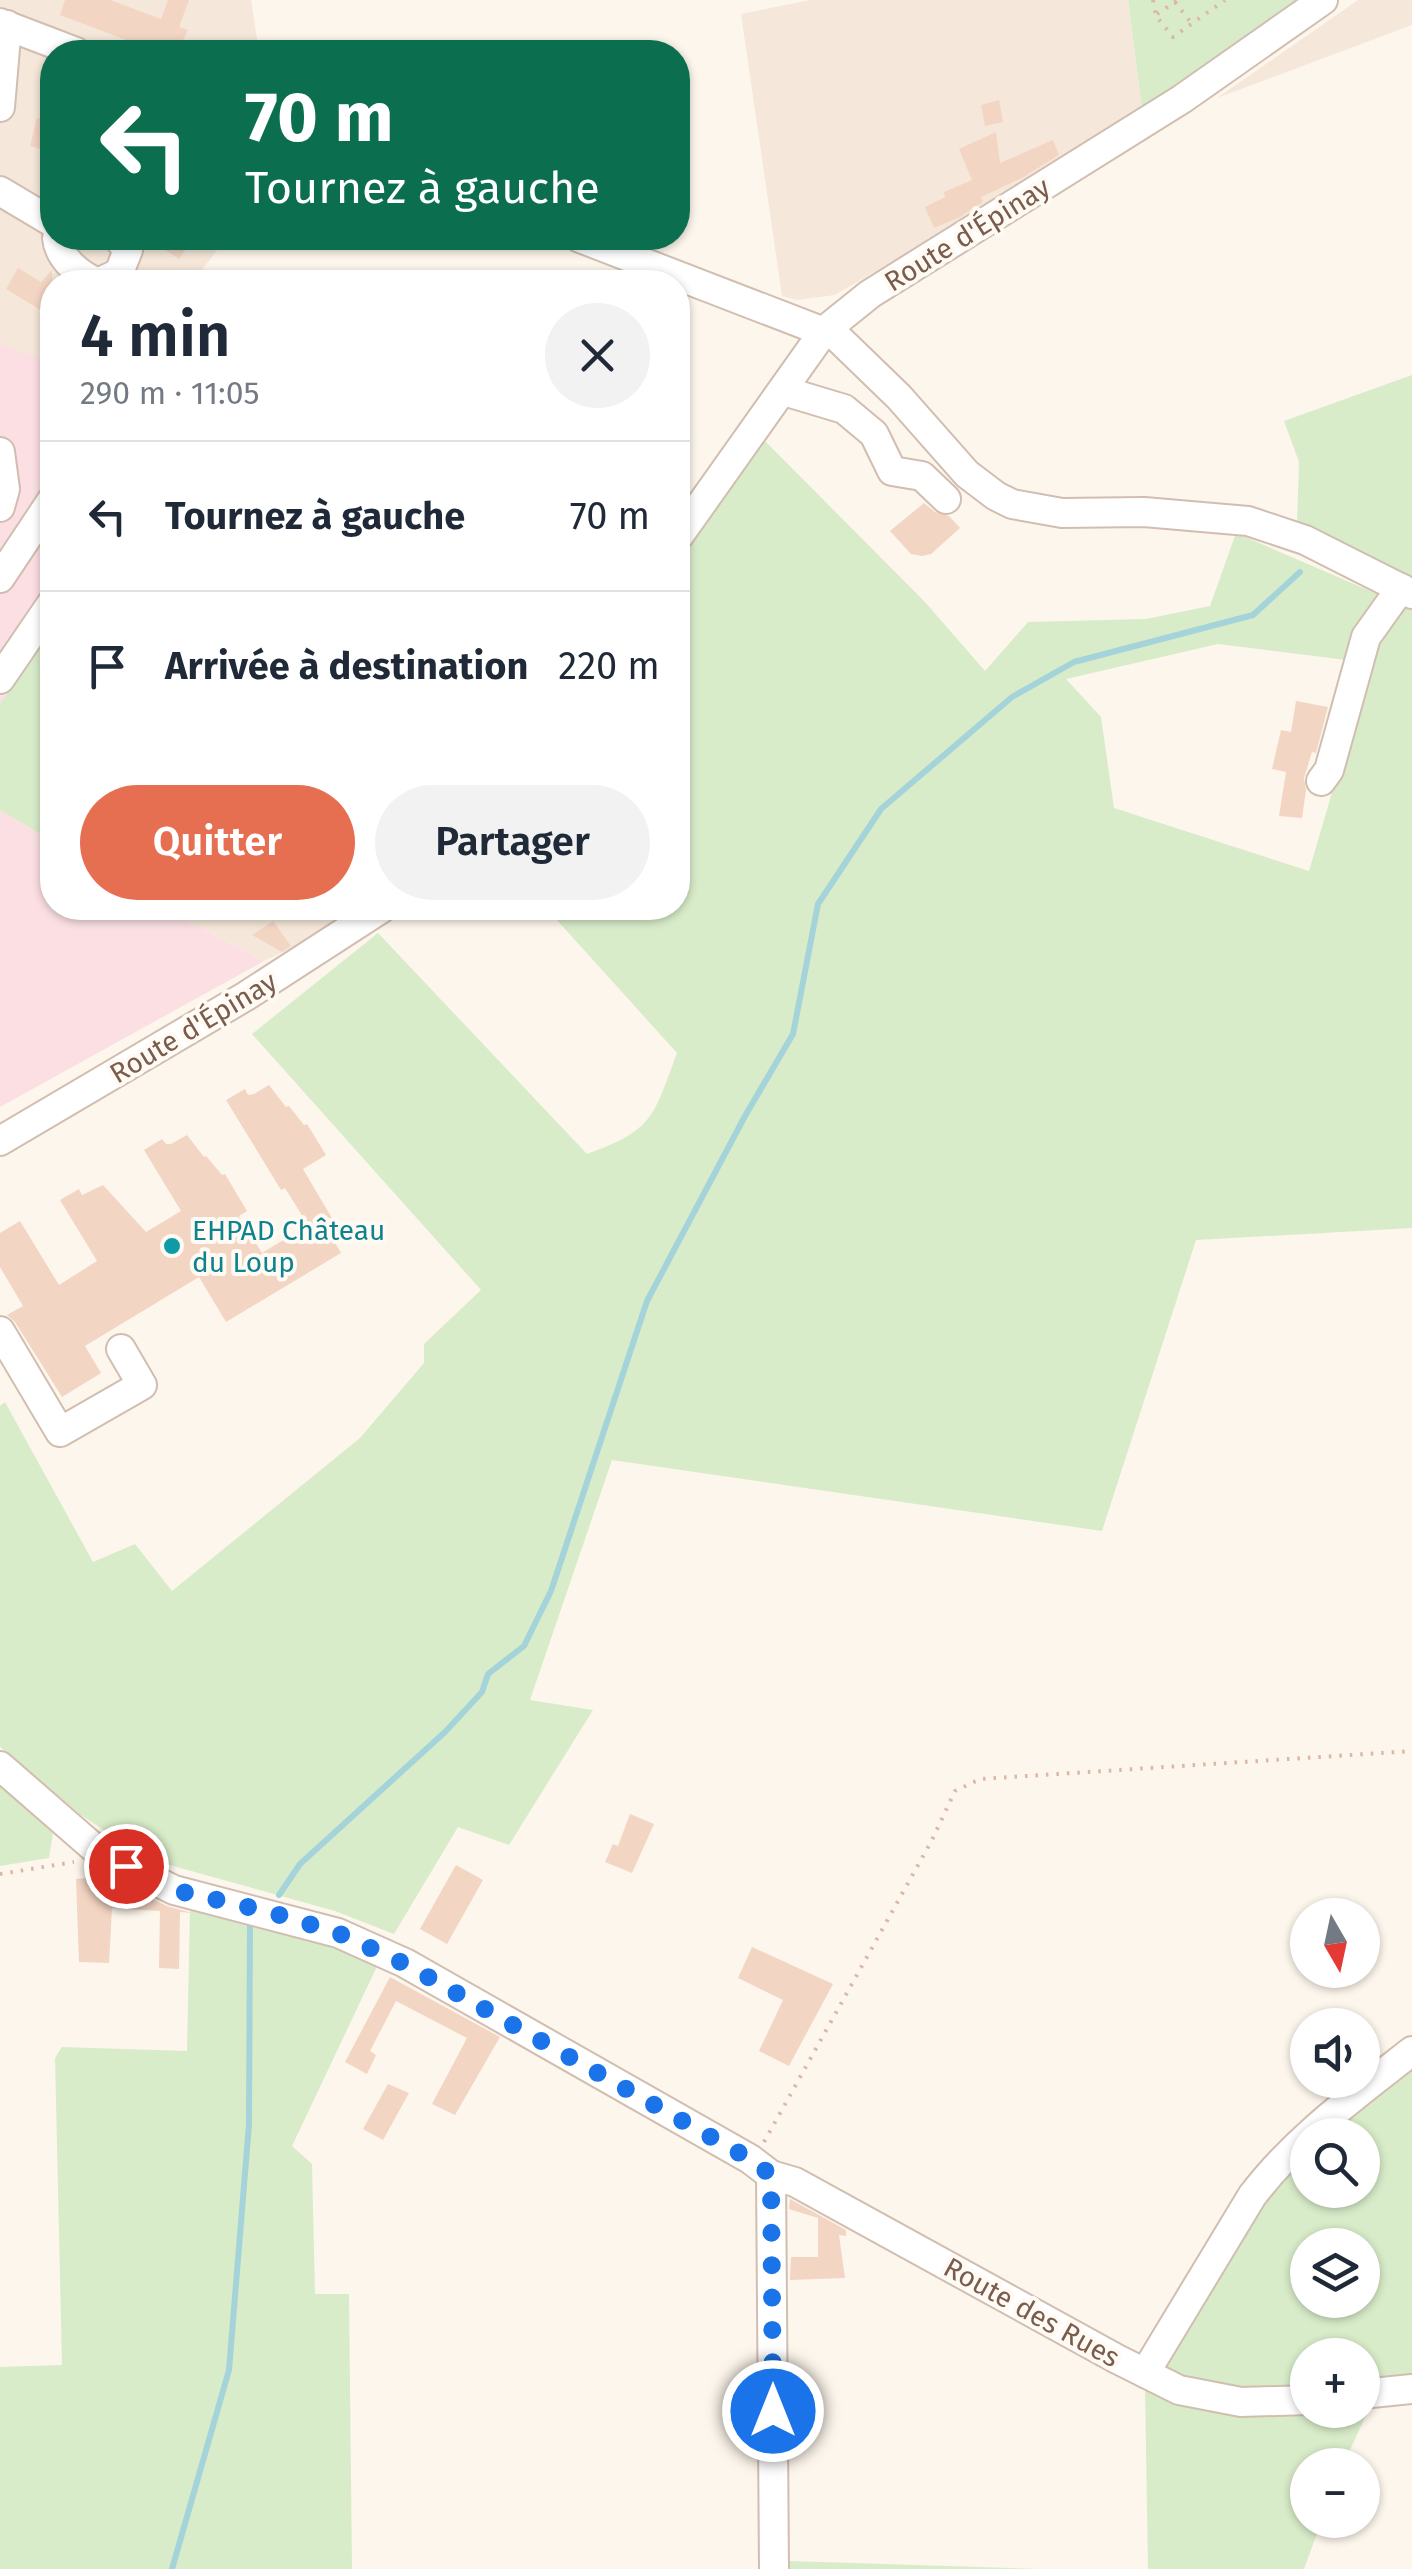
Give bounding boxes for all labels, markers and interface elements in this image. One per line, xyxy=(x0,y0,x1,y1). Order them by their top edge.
text: 70 m xyxy=(245,76,394,160)
icon: left xyxy=(80,80,210,210)
text: Tournez à gauche xyxy=(245,161,600,215)
street label: Route d'Épinay xyxy=(879,170,1056,298)
text: 4 min xyxy=(80,300,231,372)
button: close xyxy=(545,303,650,408)
text: 290 m · 11:05 xyxy=(80,374,260,412)
icon: left xyxy=(80,489,135,544)
text: Tournez à gauche xyxy=(165,493,465,539)
text: 70 m xyxy=(570,493,650,539)
icon: arrive xyxy=(80,639,135,694)
text: Arrivée à destination xyxy=(165,643,528,689)
text: 220 m xyxy=(558,643,660,689)
button: Quitter xyxy=(80,785,355,900)
button: Partager xyxy=(375,785,650,900)
street label: Route d'Épinay xyxy=(104,965,283,1090)
place label: EHPAD Château du Loup xyxy=(192,1214,385,1279)
marker: EHPAD Château du Loup xyxy=(161,1235,183,1257)
pin xyxy=(84,1824,169,1909)
icon: arrive xyxy=(99,1839,154,1894)
north arrow xyxy=(1290,1898,1380,1988)
map controls xyxy=(1290,1898,1380,2538)
button: sound xyxy=(1290,2008,1380,2098)
button: search xyxy=(1290,2118,1380,2208)
button: layers xyxy=(1290,2228,1380,2318)
street label: Route des Rues xyxy=(938,2251,1125,2374)
button: + xyxy=(1290,2338,1380,2428)
position arrow xyxy=(721,2359,825,2463)
button: − xyxy=(1290,2448,1380,2538)

